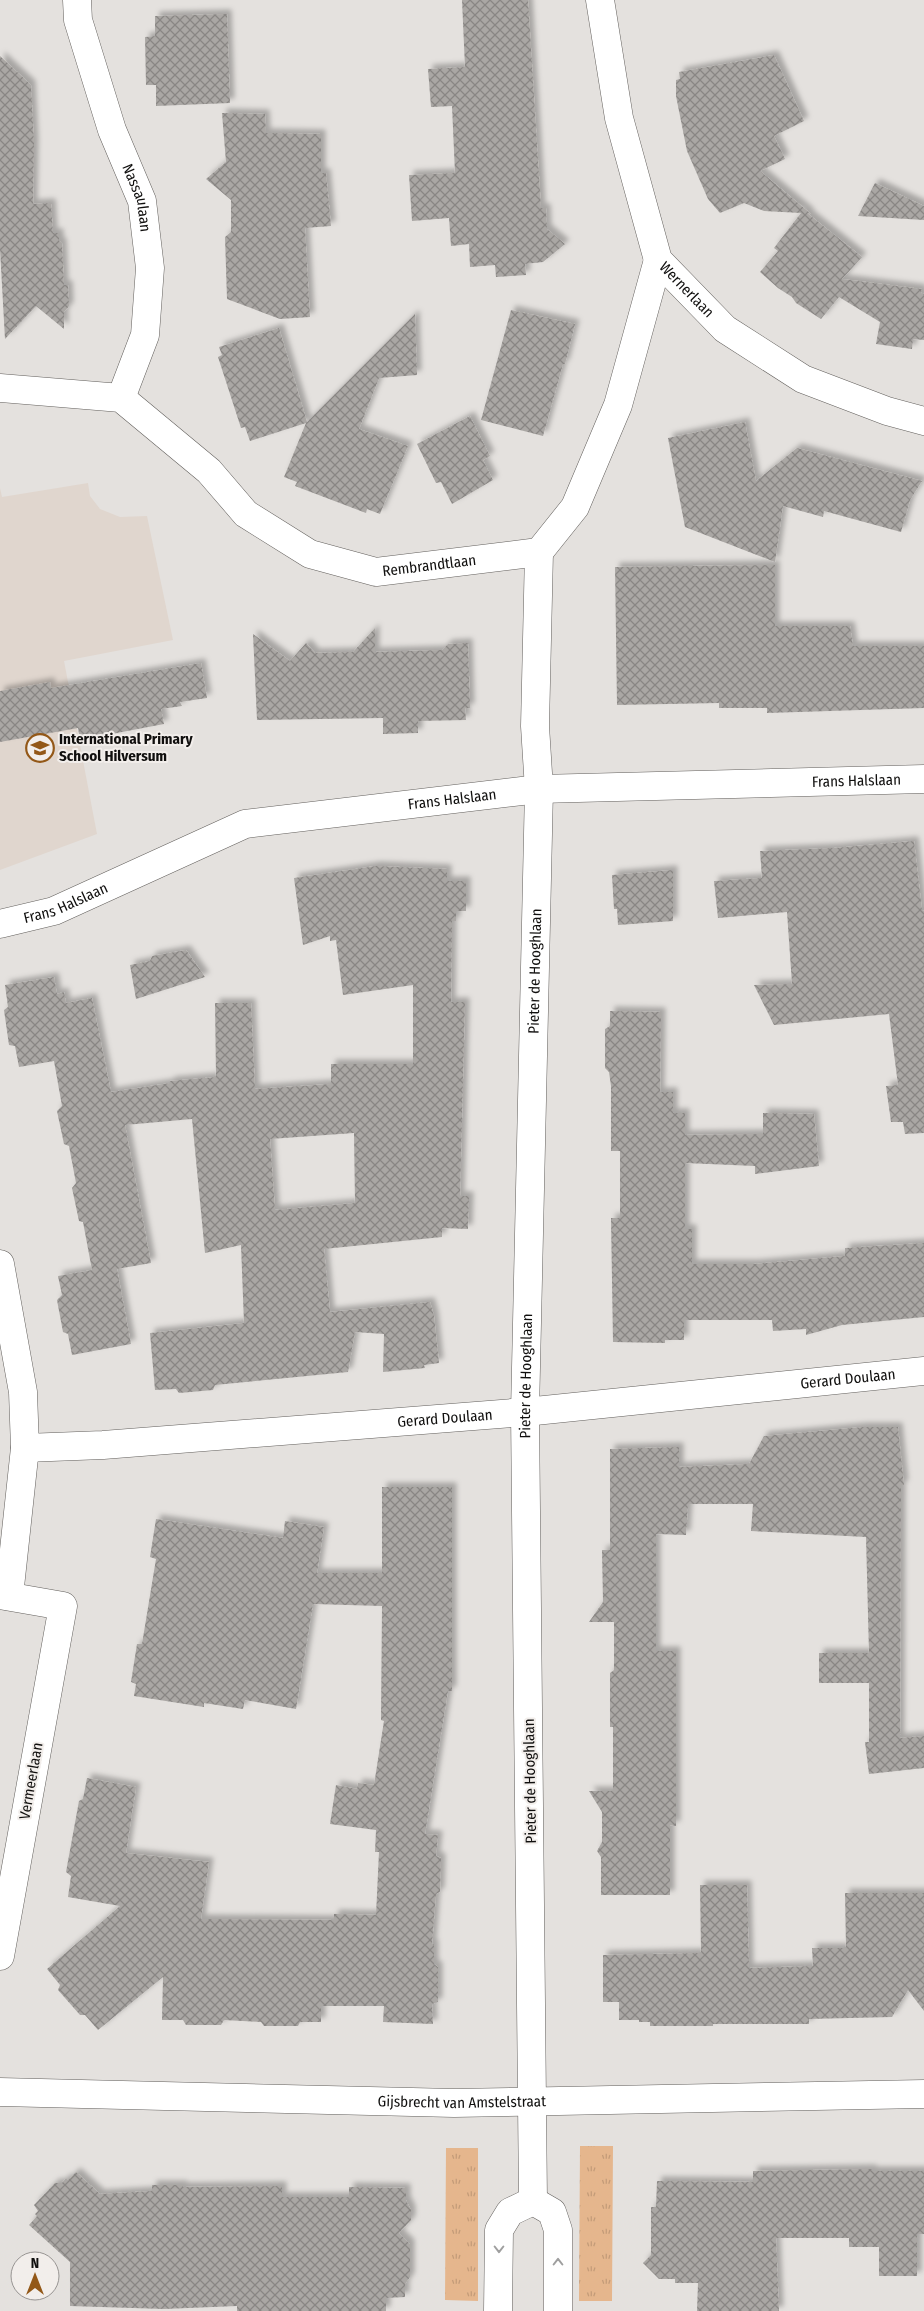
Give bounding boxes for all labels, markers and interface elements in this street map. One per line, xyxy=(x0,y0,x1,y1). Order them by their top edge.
street label: Nassaulaan xyxy=(118,161,155,233)
street label: Wernerlaan xyxy=(656,258,718,321)
street label: Rembrandtlaan xyxy=(381,551,477,580)
place label: International Primary School Hilversum xyxy=(59,730,193,765)
school or university icon: International Primary School Hilversum xyxy=(25,733,55,763)
street label: Frans Halslaan xyxy=(812,771,901,791)
street label: Frans Halslaan xyxy=(407,785,497,814)
street label: Frans Halslaan xyxy=(22,879,111,927)
street label: Pieter de Hooghlaan xyxy=(525,908,545,1034)
street label: Pieter de Hooghlaan xyxy=(516,1313,536,1439)
street label: Gerard Doulaan xyxy=(800,1365,896,1393)
street label: Gerard Doulaan xyxy=(397,1406,493,1431)
street label: Pieter de Hooghlaan xyxy=(520,1718,540,1844)
street label: Vermeerlaan xyxy=(15,1741,47,1821)
street label: Gijsbrecht van Amstelstraat xyxy=(377,2092,546,2112)
one-way arrow xyxy=(494,2246,504,2253)
north arrow xyxy=(10,2251,60,2301)
text: N xyxy=(31,2255,39,2272)
one-way arrow xyxy=(553,2258,563,2266)

